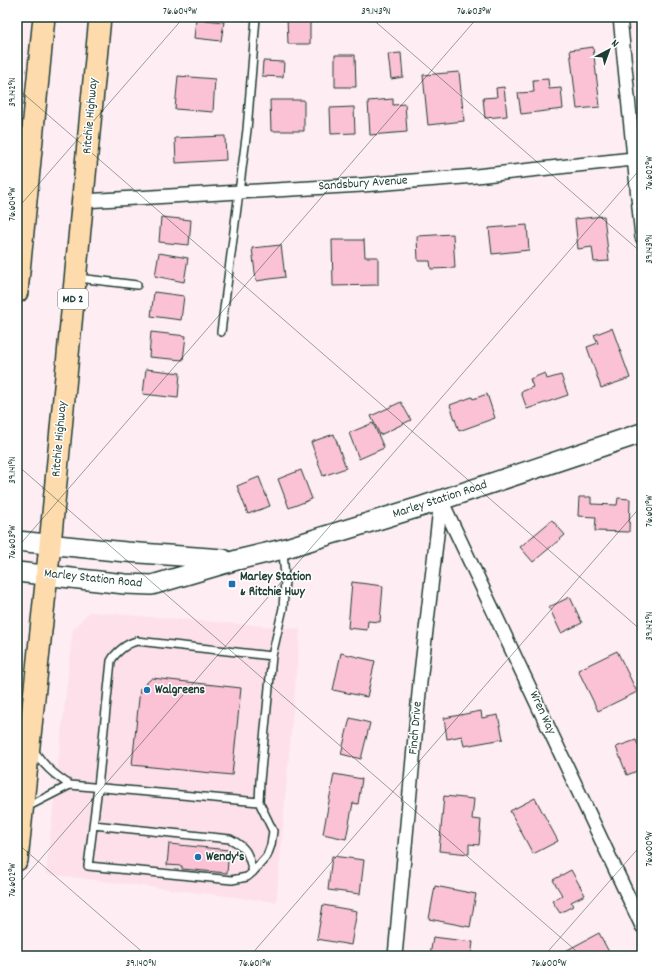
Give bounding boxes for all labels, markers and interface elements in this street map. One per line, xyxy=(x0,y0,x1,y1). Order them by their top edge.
text: 76.604°W xyxy=(163,5,197,19)
text: 39.143°N xyxy=(361,5,391,19)
text: 76.603°W xyxy=(457,5,491,19)
north arrow xyxy=(589,30,629,70)
text: N xyxy=(607,36,622,52)
street label: Ritchie Highway xyxy=(78,76,104,155)
text: 39.142°N xyxy=(6,77,20,107)
text: 76.602°W xyxy=(643,156,657,190)
street label: Sandsbury Avenue xyxy=(318,171,408,197)
text: 76.604°W xyxy=(6,187,20,221)
text: 39.143°N xyxy=(643,234,657,264)
road number: MD 2 xyxy=(58,289,88,309)
street label: Ritchie Highway xyxy=(47,399,73,478)
text: 39.141°N xyxy=(6,456,20,484)
street label: Marley Station Road xyxy=(390,476,490,524)
text: 76.601°W xyxy=(643,495,657,527)
text: 76.603°W xyxy=(6,525,20,559)
street label: Marley Station Road xyxy=(43,564,143,594)
place label: Marley Station & Ritchie Hwy xyxy=(240,568,311,602)
marker: Marley Station & Ritchie Hwy xyxy=(227,579,237,589)
text: 39.142°N xyxy=(643,611,657,641)
place label: Walgreens xyxy=(155,681,206,700)
marker: Walgreens xyxy=(142,685,152,695)
street label: Wren Way xyxy=(524,688,561,738)
street label: Finch Drive xyxy=(404,700,428,755)
text: 76.600°W xyxy=(643,831,657,867)
place label: Wendy's xyxy=(206,848,245,867)
marker: Wendy's xyxy=(193,852,203,862)
text: 76.602°W xyxy=(6,863,20,897)
text: 39.140°N xyxy=(126,957,156,971)
text: 76.601°W xyxy=(239,957,271,971)
text: 76.600°W xyxy=(531,957,567,971)

